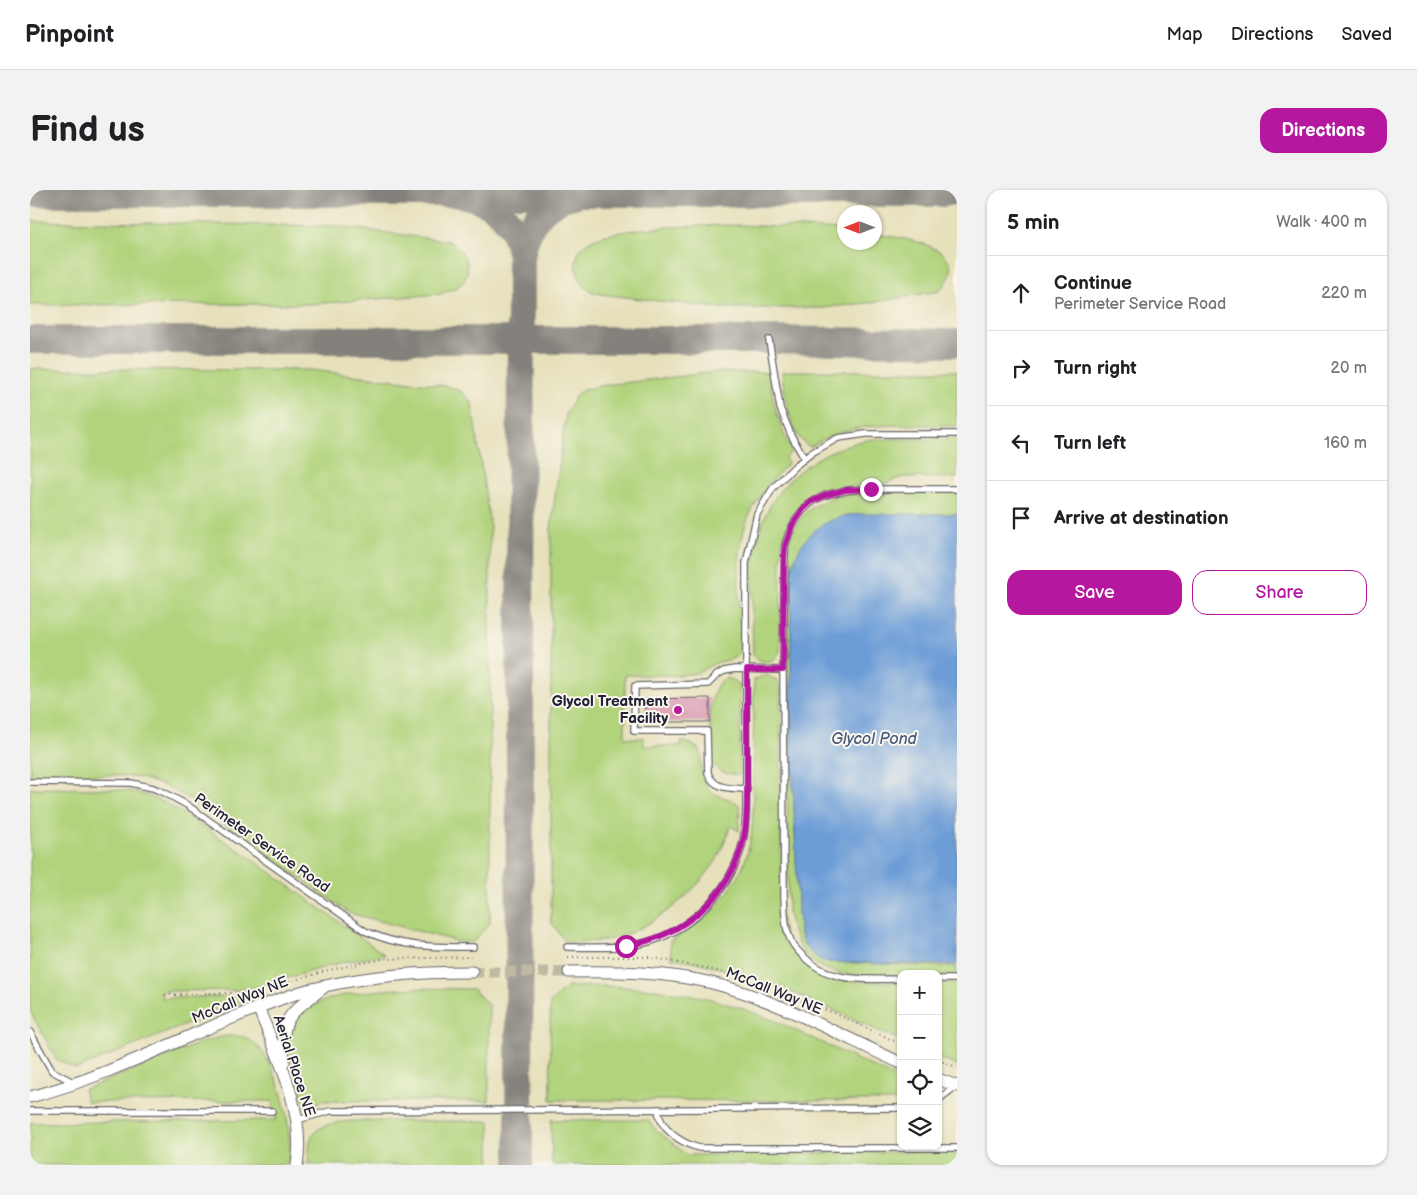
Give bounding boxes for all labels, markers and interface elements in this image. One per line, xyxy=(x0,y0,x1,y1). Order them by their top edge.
text: Pinpoint xyxy=(25,20,114,49)
text: Map xyxy=(1167,24,1203,45)
text: Directions xyxy=(1231,24,1313,45)
text: Saved xyxy=(1341,24,1392,45)
button: Directions xyxy=(1260,108,1387,153)
text: Find us xyxy=(30,109,145,152)
north arrow xyxy=(837,205,882,250)
text: 5 min xyxy=(1007,210,1060,235)
text: Walk · 400 m xyxy=(1276,213,1367,232)
text: Continue xyxy=(1054,272,1132,295)
icon: ahead xyxy=(1007,279,1035,307)
text: 220 m xyxy=(1321,284,1367,303)
text: Perimeter Service Road xyxy=(1054,295,1226,314)
icon: right xyxy=(1007,354,1035,382)
text: Turn right xyxy=(1054,357,1137,380)
text: 20 m xyxy=(1331,359,1367,378)
icon: left xyxy=(1007,429,1035,457)
text: Turn left xyxy=(1054,432,1126,455)
text: 160 m xyxy=(1324,434,1367,453)
route end xyxy=(860,478,883,501)
icon: arrive xyxy=(1007,504,1035,532)
text: Arrive at destination xyxy=(1054,507,1229,530)
button: Save xyxy=(1007,570,1182,615)
button: Share xyxy=(1192,570,1367,615)
place label: Glycol Treatment Facility xyxy=(552,692,668,728)
marker: Glycol Treatment Facility xyxy=(672,704,684,716)
water label: Glycol Pond xyxy=(831,730,918,749)
street label: Perimeter Service Road xyxy=(190,789,334,897)
route start xyxy=(615,935,638,958)
street label: McCall Way NE xyxy=(723,963,825,1019)
map controls xyxy=(897,970,942,1150)
button: + xyxy=(897,970,942,1015)
street label: McCall Way NE xyxy=(189,972,291,1028)
street label: Aerial Place NE xyxy=(269,1013,319,1119)
button: − xyxy=(897,1015,942,1060)
button: locate xyxy=(897,1060,942,1105)
button: layers xyxy=(897,1105,942,1150)

